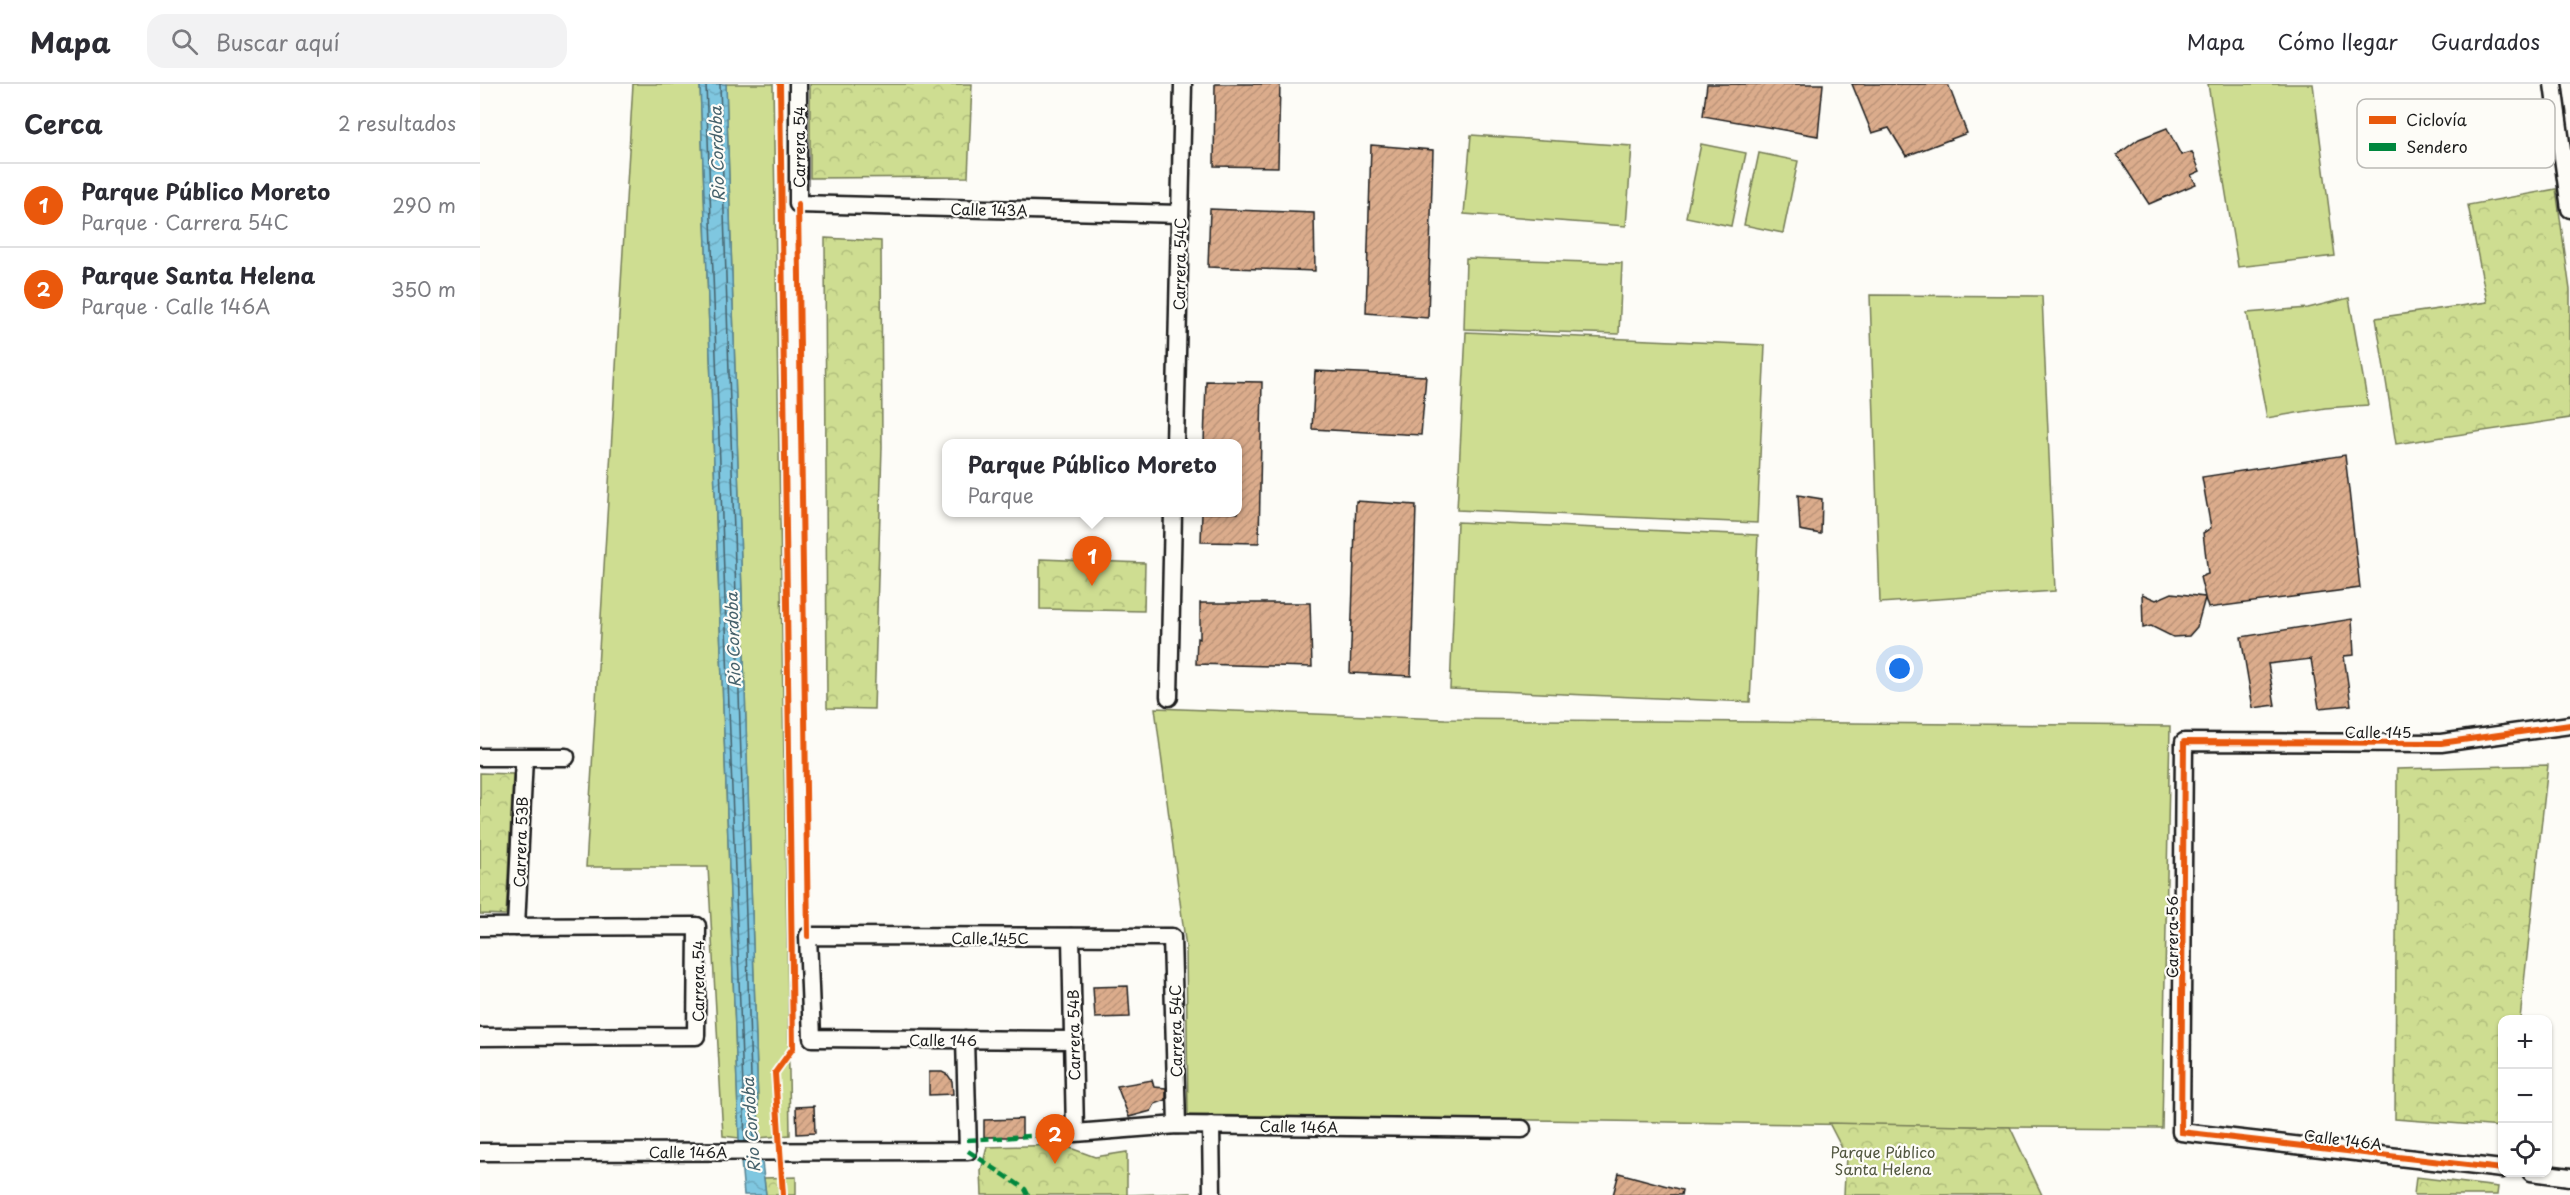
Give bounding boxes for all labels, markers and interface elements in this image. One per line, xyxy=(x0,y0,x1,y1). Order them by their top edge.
search box xyxy=(147,14,567,68)
text: Mapa xyxy=(30,20,111,63)
icon: search xyxy=(168,25,201,58)
text: Buscar aquí xyxy=(216,25,340,58)
text: Mapa xyxy=(2187,25,2245,57)
text: Cómo llegar xyxy=(2278,25,2398,57)
text: Guardados xyxy=(2431,25,2540,57)
legend xyxy=(2357,99,2555,168)
text: Cerca xyxy=(24,104,103,143)
water label: Rio Cordoba xyxy=(702,105,730,202)
street label: Carrera 54 xyxy=(787,106,810,188)
text: Ciclovía xyxy=(2406,107,2467,131)
text: 2 resultados xyxy=(338,108,456,138)
text: Sendero xyxy=(2406,134,2468,158)
text: Parque Público Moreto xyxy=(81,174,330,207)
text: 1 xyxy=(39,190,48,220)
text: 290 m xyxy=(392,190,456,220)
street label: Calle 143A xyxy=(950,197,1028,221)
text: Parque · Carrera 54C xyxy=(81,207,289,237)
street label: Carrera 54C xyxy=(1167,217,1191,311)
text: Parque Santa Helena xyxy=(81,258,315,291)
text: 2 xyxy=(36,274,51,304)
text: 350 m xyxy=(391,274,456,304)
text: Parque · Calle 146A xyxy=(81,291,270,321)
popup xyxy=(942,439,1242,517)
text: Parque Público Moreto xyxy=(967,447,1217,480)
text: Parque xyxy=(967,480,1034,510)
pin: 1 xyxy=(1072,536,1112,586)
water label: Rio Cordoba xyxy=(718,591,746,688)
your location xyxy=(1885,654,1914,683)
street label: Calle 145 xyxy=(2345,720,2411,743)
street label: Carrera 53B xyxy=(507,796,533,888)
street label: Carrera 56 xyxy=(2160,896,2183,978)
street label: Calle 145C xyxy=(951,926,1029,949)
street label: Carrera 54 xyxy=(686,940,709,1022)
street label: Carrera 54C xyxy=(1163,984,1187,1078)
street label: Carrera 54B xyxy=(1061,989,1085,1081)
map controls xyxy=(2498,1015,2552,1177)
button: + xyxy=(2498,1015,2552,1069)
street label: Calle 146 xyxy=(909,1028,977,1051)
button: − xyxy=(2498,1069,2552,1123)
water label: Rio Cordoba xyxy=(735,1076,765,1173)
pin: 2 xyxy=(1036,1114,1074,1164)
street label: Calle 146A xyxy=(1260,1114,1338,1138)
street label: Calle 146A xyxy=(2303,1123,2383,1155)
button: locate xyxy=(2498,1123,2552,1177)
street label: Calle 146A xyxy=(649,1140,727,1163)
park label: Parque Público Santa Helena xyxy=(1831,1140,1935,1180)

